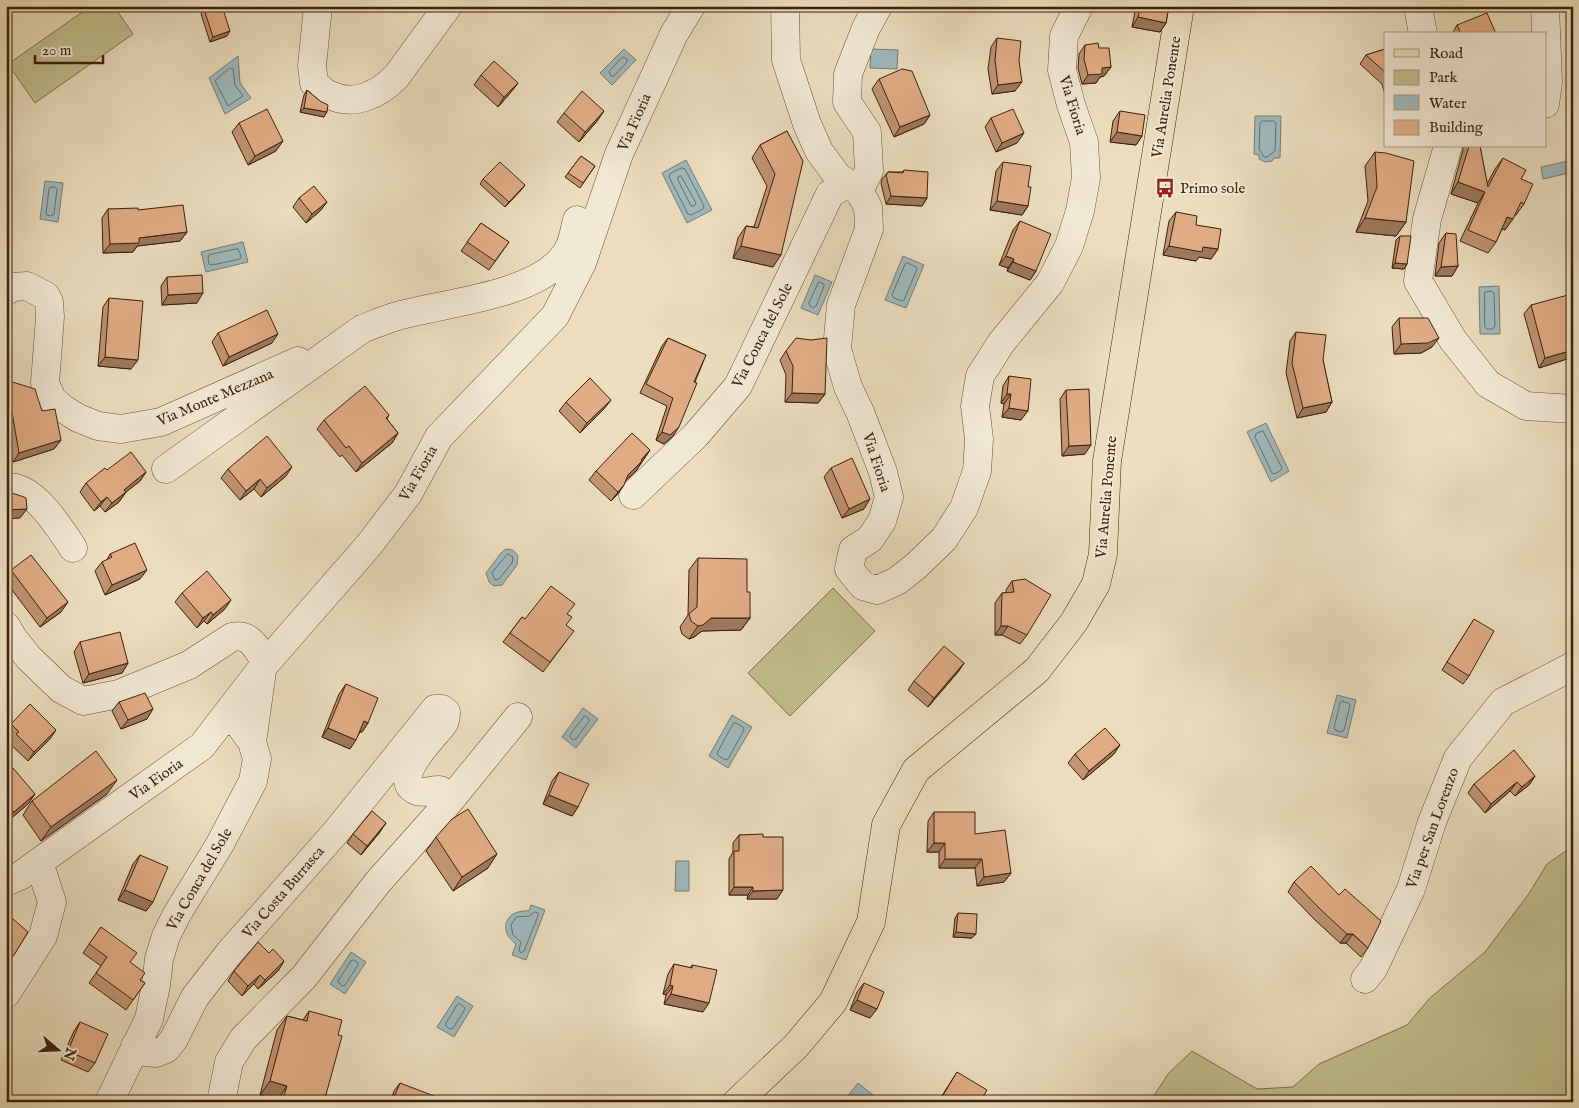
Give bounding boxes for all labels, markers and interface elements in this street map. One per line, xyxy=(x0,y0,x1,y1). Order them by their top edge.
scale bar xyxy=(35,32,102,64)
legend xyxy=(1384,32,1546,148)
street label: Via Aurelia Ponente xyxy=(1147,35,1186,160)
text: 20 m xyxy=(42,41,72,60)
text: Road xyxy=(1429,44,1464,63)
text: Park xyxy=(1429,68,1459,87)
street label: Via Fioria xyxy=(1054,72,1091,138)
street label: Via Fioria xyxy=(613,90,656,155)
text: Water xyxy=(1429,94,1467,113)
text: Building xyxy=(1429,118,1484,137)
bus stop icon: Primo sole xyxy=(1154,177,1176,199)
place label: Primo sole xyxy=(1180,179,1245,198)
street label: Via Conca del Sole xyxy=(727,279,797,392)
street label: Via Monte Mezzana xyxy=(153,364,277,431)
street label: Via Fioria xyxy=(858,429,895,495)
street label: Via Aurelia Ponente xyxy=(1092,435,1121,560)
street label: Via Fioria xyxy=(394,442,442,505)
street label: Via Fioria xyxy=(125,754,187,805)
street label: Via per San Lorenzo xyxy=(1401,765,1463,892)
street label: Via Conca del Sole xyxy=(162,824,237,935)
street label: Via Costa Burrasca xyxy=(238,842,329,943)
north arrow xyxy=(32,1026,82,1076)
text: N xyxy=(59,1044,80,1063)

